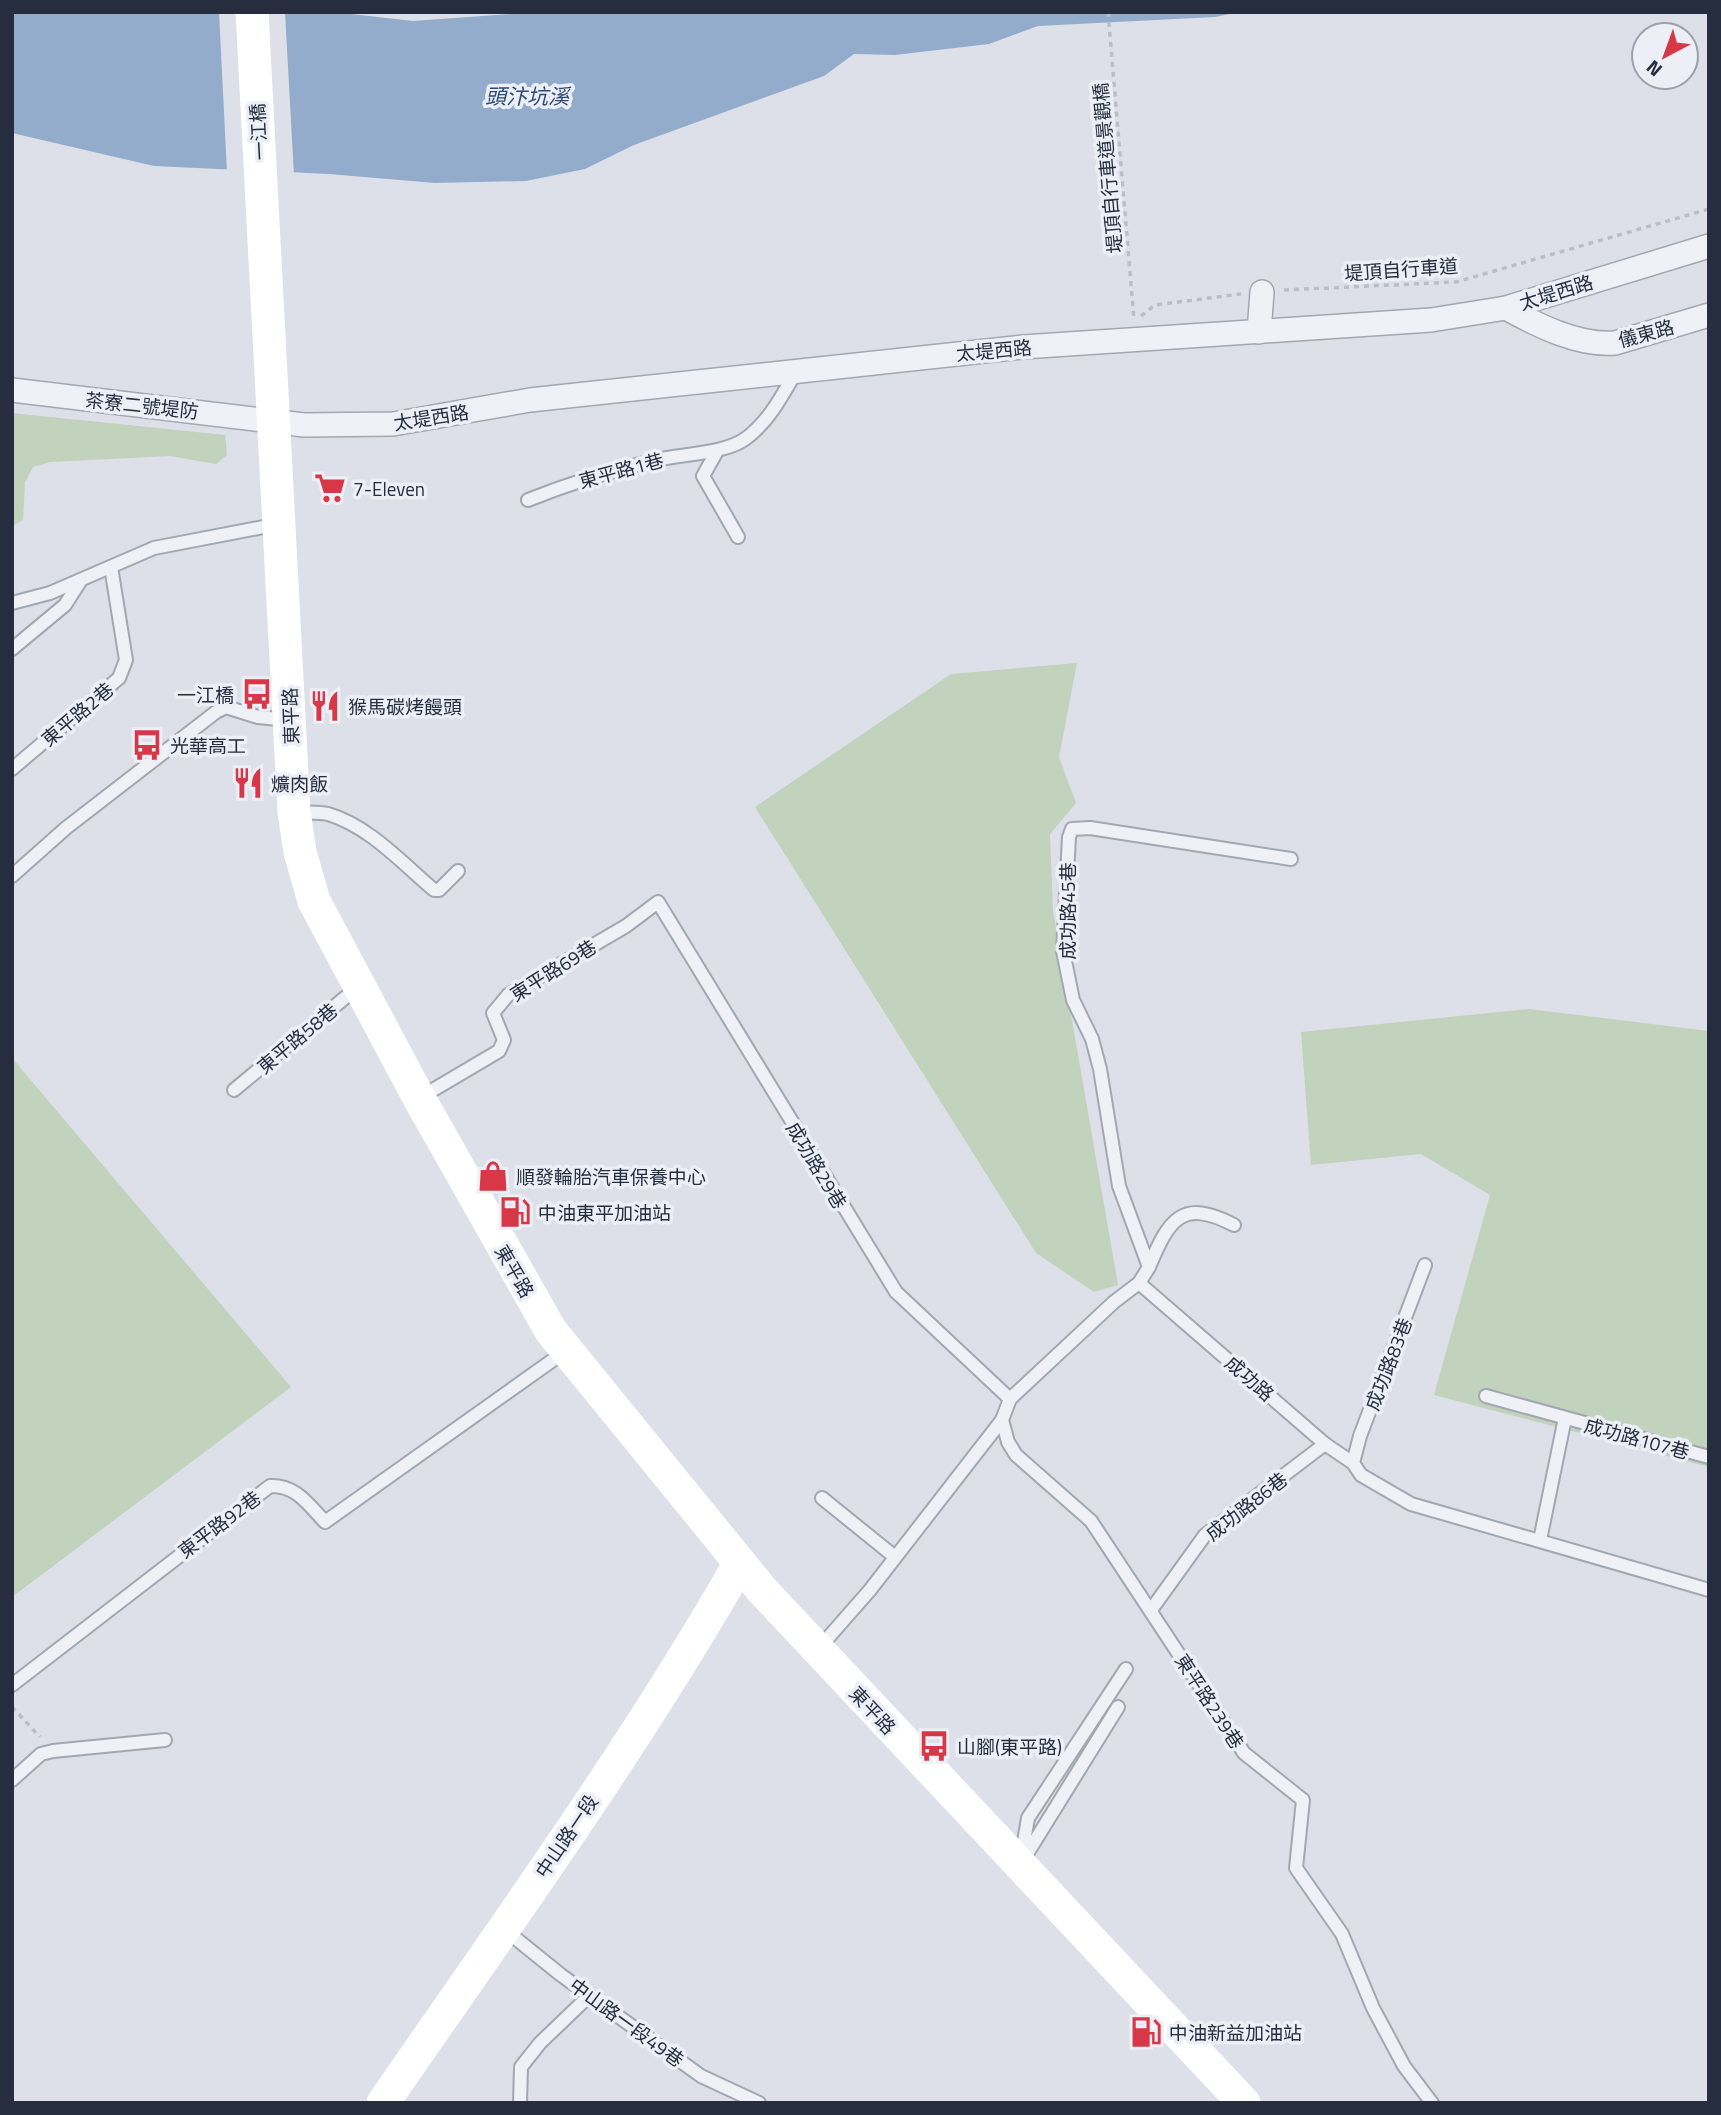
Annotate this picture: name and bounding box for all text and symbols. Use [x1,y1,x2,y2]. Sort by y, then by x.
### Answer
north arrow [1630,21,1700,91]
text: N [1639,54,1668,84]
water label: 頭汴坑溪 [485,80,572,112]
street label: 堤頂自行車道景觀橋 [1085,82,1129,254]
street label: 一江橋 [242,103,274,161]
street label: 堤頂自行車道 [1343,251,1459,287]
street label: 太堤西路 [1515,267,1597,317]
street label: 儀東路 [1615,312,1677,354]
street label: 太堤西路 [955,332,1033,368]
street label: 茶寮二號堤防 [84,385,200,425]
street label: 太堤西路 [391,397,471,437]
street label: 東平路1巷 [575,445,667,495]
supermarket icon: 7-Eleven [313,471,347,505]
place label: 7-Eleven [353,474,425,503]
street label: 東平路2巷 [34,675,120,753]
bus stop icon: 一江橋 [240,677,274,711]
place label: 一江橋 [177,680,234,709]
street label: 東平路 [275,687,305,745]
restaurant icon: 猴馬碳烤饅頭 [308,689,342,723]
place label: 猴馬碳烤饅頭 [348,692,462,721]
bus stop icon: 光華高工 [130,728,164,762]
place label: 光華高工 [170,731,246,760]
restaurant icon: 爌肉飯 [231,766,265,800]
place label: 爌肉飯 [271,769,328,798]
street label: 成功路45巷 [1053,862,1082,960]
street label: 東平路69巷 [504,932,602,1008]
street label: 東平路58巷 [250,996,344,1080]
street label: 成功路29巷 [780,1116,854,1214]
shop icon: 順發輪胎汽車保養中心 [476,1159,510,1193]
place label: 順發輪胎汽車保養中心 [516,1162,706,1191]
fuel station icon: 中油東平加油站 [498,1195,532,1229]
place label: 中油東平加油站 [538,1198,671,1227]
street label: 東平路 [488,1239,542,1303]
street label: 成功路83巷 [1357,1313,1419,1415]
street label: 成功路 [1219,1348,1281,1408]
street label: 成功路107巷 [1581,1410,1693,1466]
street label: 成功路86巷 [1199,1465,1293,1547]
street label: 東平路92巷 [171,1483,267,1565]
street label: 東平路239巷 [1168,1648,1252,1754]
street label: 東平路 [843,1679,903,1741]
bus stop icon: 山腳(東平路) [917,1729,951,1763]
place label: 山腳(東平路) [957,1732,1062,1761]
street label: 中山路一段 [527,1789,605,1883]
street label: 中山路一段49巷 [564,1971,690,2073]
fuel station icon: 中油新益加油站 [1129,2015,1163,2049]
place label: 中油新益加油站 [1169,2018,1302,2047]

